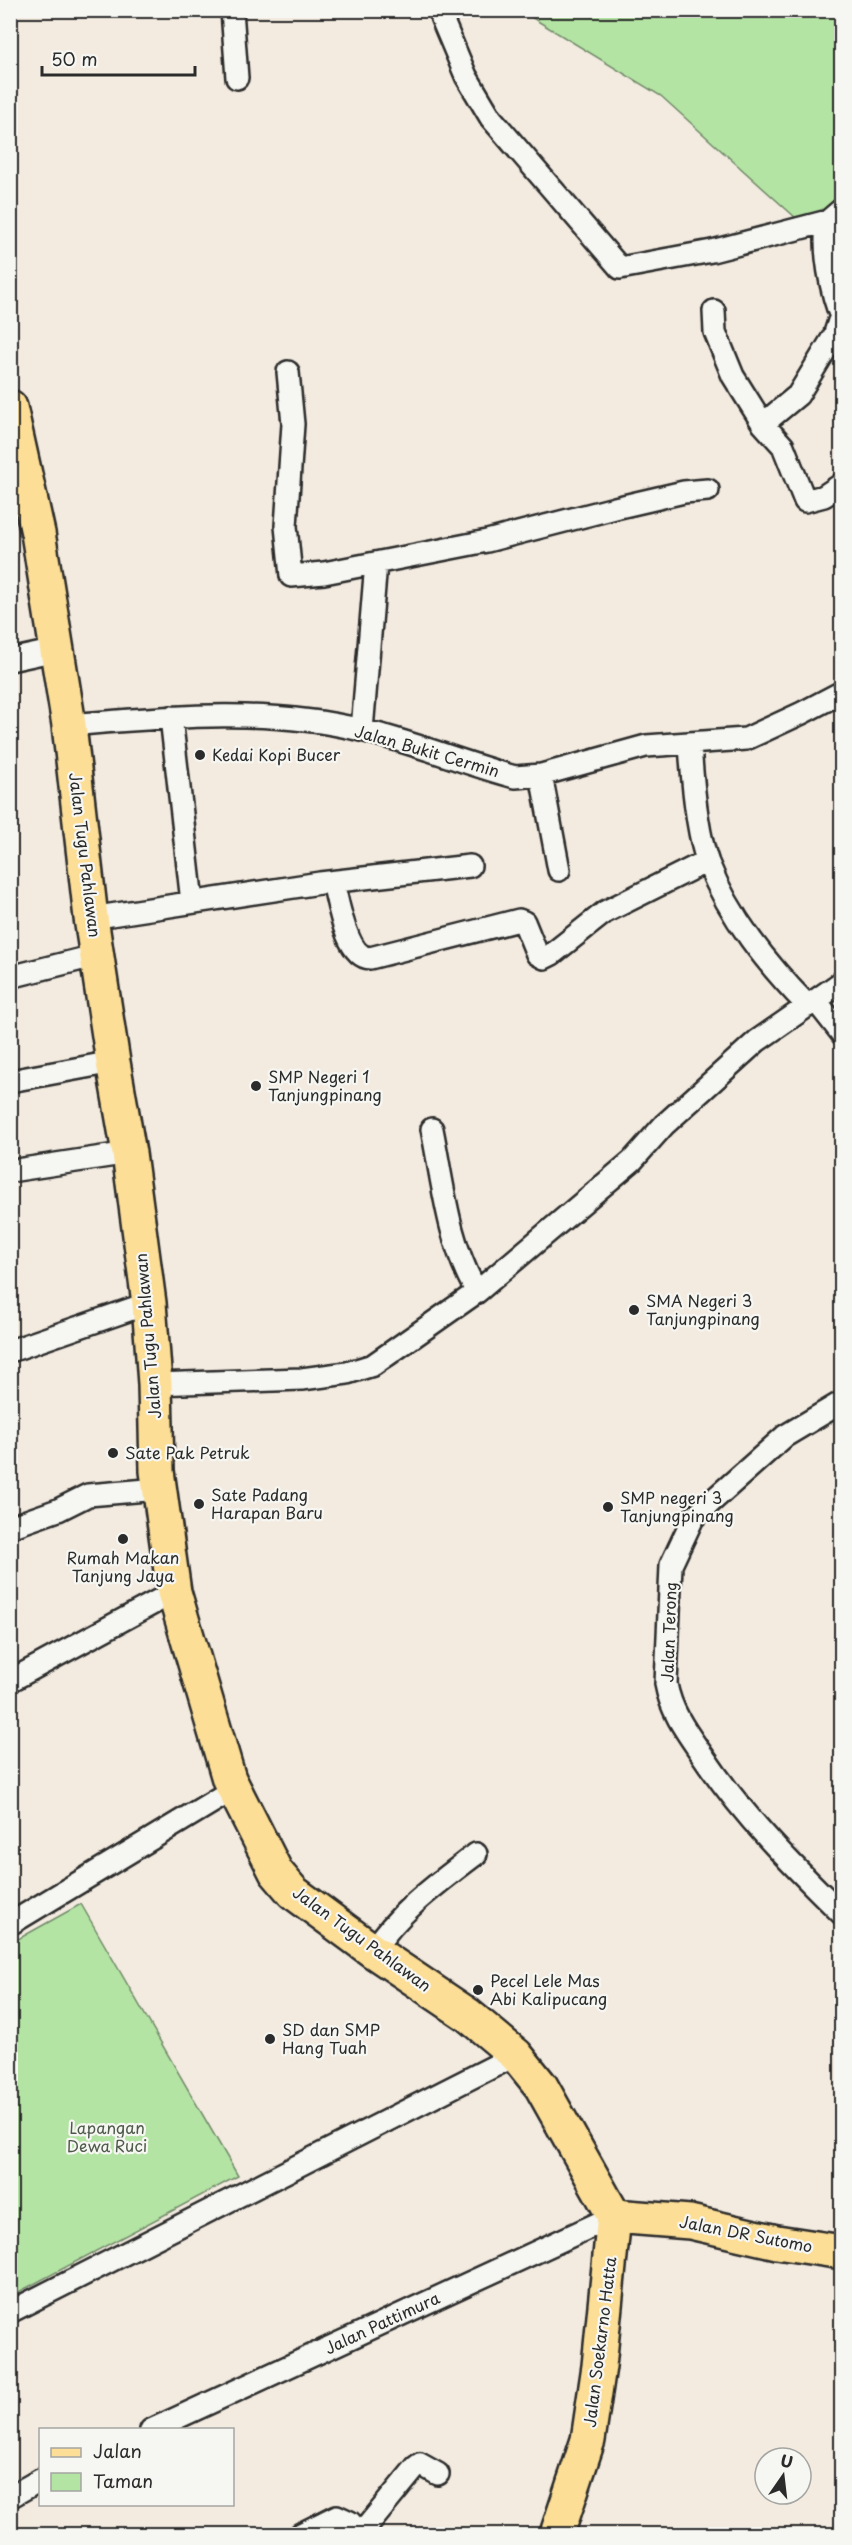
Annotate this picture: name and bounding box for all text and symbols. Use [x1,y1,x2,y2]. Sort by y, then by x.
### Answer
scale bar [42,39,195,77]
text: 50 m [51,45,98,72]
street label: Jalan Bukit Cermin [352,718,502,782]
place label: Kedai Kopi Bucer [212,742,341,766]
marker: Kedai Kopi Bucer [193,748,207,762]
street label: Jalan Tugu Pahlawan [64,771,108,939]
place label: SMP Negeri 1 Tanjungpinang [268,1064,382,1106]
marker: SMP Negeri 1 Tanjungpinang [249,1079,263,1093]
street label: Jalan Tugu Pahlawan [128,1252,166,1420]
place label: SMA Negeri 3 Tanjungpinang [646,1288,760,1330]
marker: SMA Negeri 3 Tanjungpinang [627,1303,641,1317]
place label: Sate Pak Petruk [125,1440,250,1464]
marker: Sate Pak Petruk [106,1446,120,1460]
place label: Sate Padang Harapan Baru [211,1482,323,1524]
place label: SMP negeri 3 Tanjungpinang [620,1485,734,1527]
marker: Sate Padang Harapan Baru [192,1497,206,1511]
marker: SMP negeri 3 Tanjungpinang [601,1500,615,1514]
marker: Rumah Makan Tanjung Jaya [116,1532,130,1546]
place label: Rumah Makan Tanjung Jaya [67,1545,179,1587]
street label: Jalan Terong [654,1581,682,1683]
street label: Jalan Tugu Pahlawan [288,1880,437,1997]
place label: Pecel Lele Mas Abi Kalipucang [490,1968,607,2010]
marker: Pecel Lele Mas Abi Kalipucang [471,1983,485,1997]
place label: SD dan SMP Hang Tuah [282,2017,380,2059]
marker: SD dan SMP Hang Tuah [263,2032,277,2046]
park label: Lapangan Dewa Ruci [67,2115,147,2157]
street label: Jalan DR Sutomo [678,2208,815,2258]
street label: Jalan Soekarno Hatta [577,2255,621,2429]
street label: Jalan Pattimura [320,2285,443,2359]
legend [39,2428,234,2506]
text: Jalan [93,2437,142,2464]
north arrow [753,2446,813,2506]
text: U [778,2447,796,2474]
text: Taman [93,2467,153,2494]

